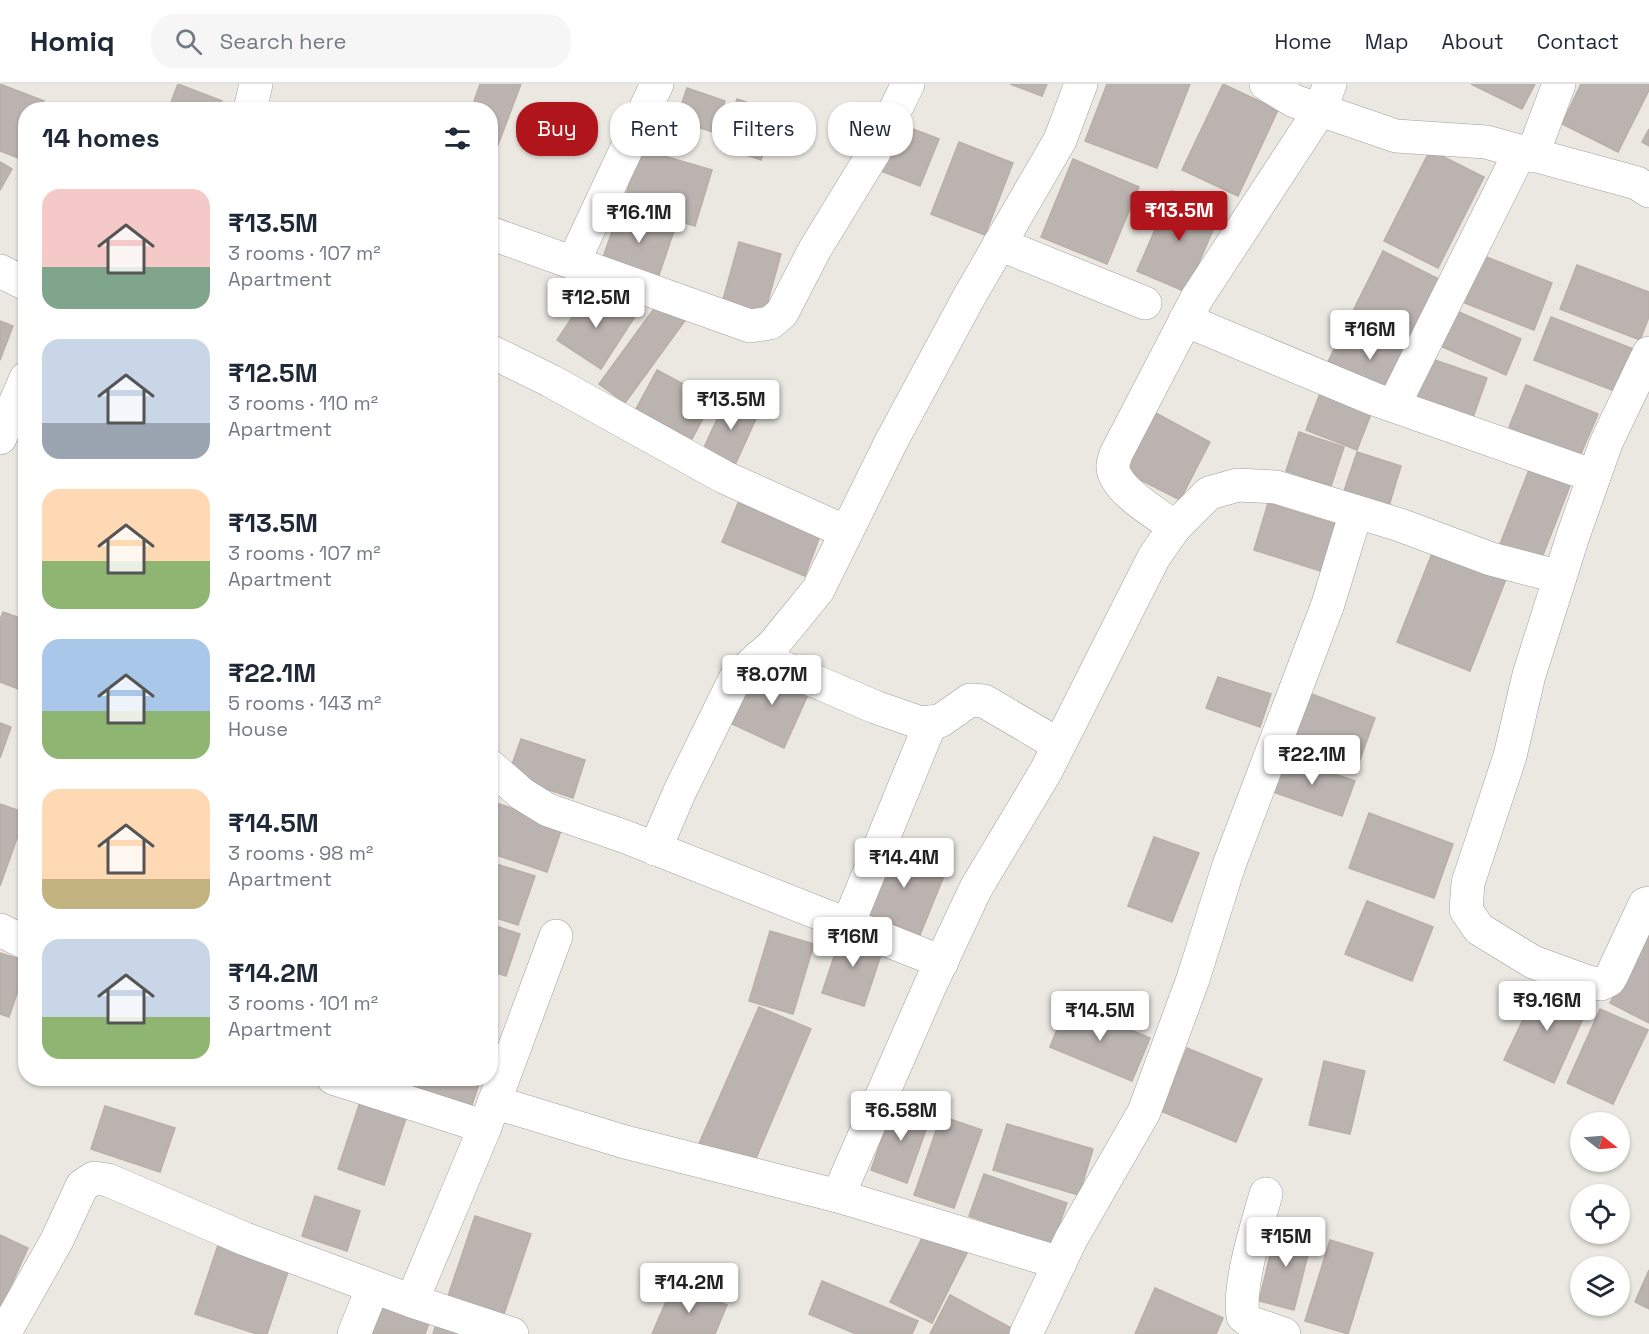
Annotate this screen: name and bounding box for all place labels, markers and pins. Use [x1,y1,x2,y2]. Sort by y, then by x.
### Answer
pin: ₹13.5M [1130,191,1228,242]
pin: ₹16.1M [590,193,688,244]
pin: ₹12.5M [547,278,645,329]
pin: ₹16M [1334,310,1406,361]
pin: ₹13.5M [682,380,780,431]
pin: ₹8.07M [723,655,821,706]
pin: ₹22.1M [1263,735,1361,786]
pin: ₹14.4M [855,838,953,889]
pin: ₹16M [817,917,889,968]
pin: ₹9.16M [1498,981,1596,1032]
pin: ₹14.5M [1051,991,1149,1042]
pin: ₹6.58M [852,1091,950,1142]
pin: ₹15M [1250,1217,1322,1268]
pin: ₹14.2M [640,1263,738,1314]

